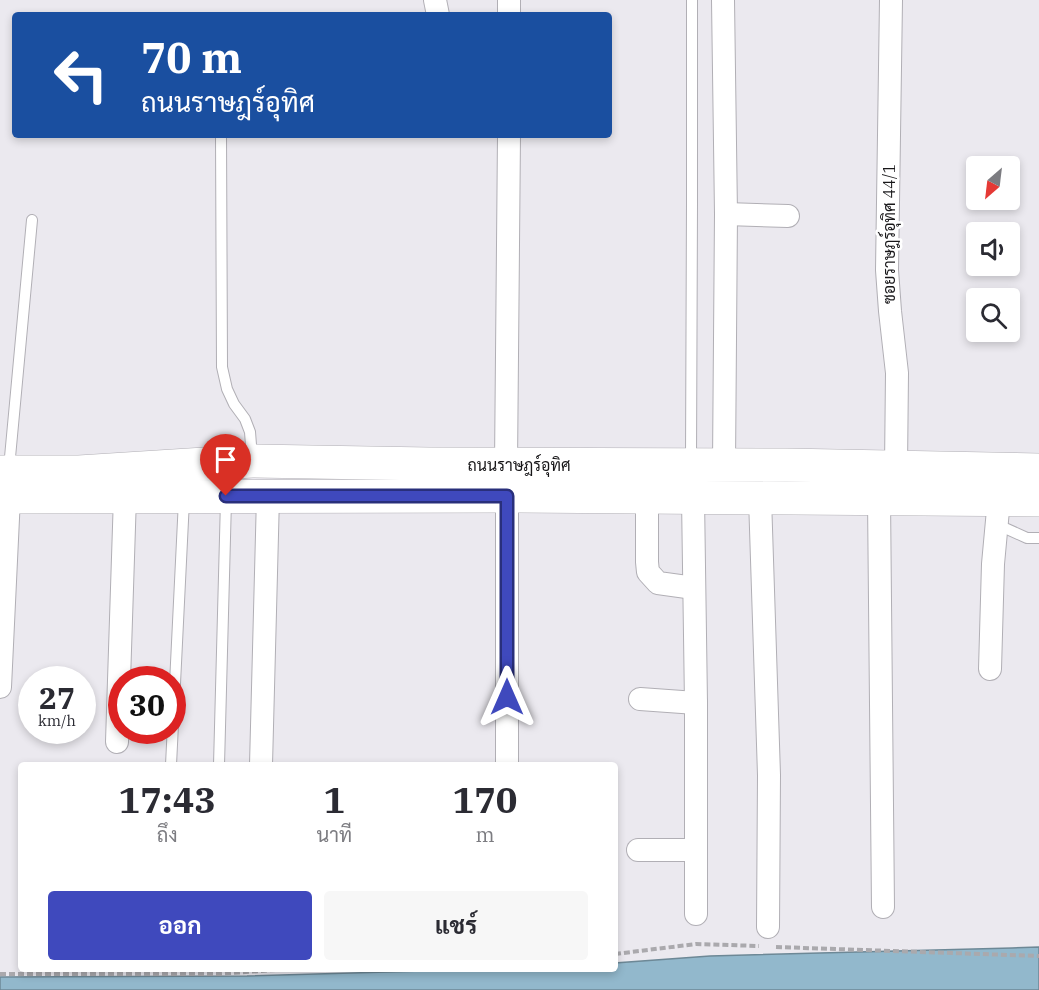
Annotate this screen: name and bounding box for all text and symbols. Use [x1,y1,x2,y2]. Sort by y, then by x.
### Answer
text: 70 m [141,30,242,85]
icon: left [42,36,120,114]
text: ถนนราษฎร์อุทิศ [141,84,315,119]
north arrow [966,156,1020,210]
map controls [966,156,1020,342]
street label: ซอยราษฎร์อุทิศ 44/1 [877,164,901,304]
button: sound [966,222,1020,276]
button: search [966,288,1020,342]
pin [200,434,251,496]
icon: arrive [209,443,242,476]
street label: ถนนราษฎร์อุทิศ [467,453,571,477]
position arrow [475,665,539,729]
speed limit sign: 30 [108,666,186,744]
text: 27 [39,678,75,717]
text: km/h [38,711,76,730]
text: 17:43 [119,776,216,823]
text: 1 [323,776,345,823]
text: 170 [453,776,517,823]
text: ถึง [157,821,178,848]
text: นาที [316,821,352,848]
text: m [475,821,495,848]
button: ออก [48,891,312,960]
button: แชร์ [324,891,588,960]

